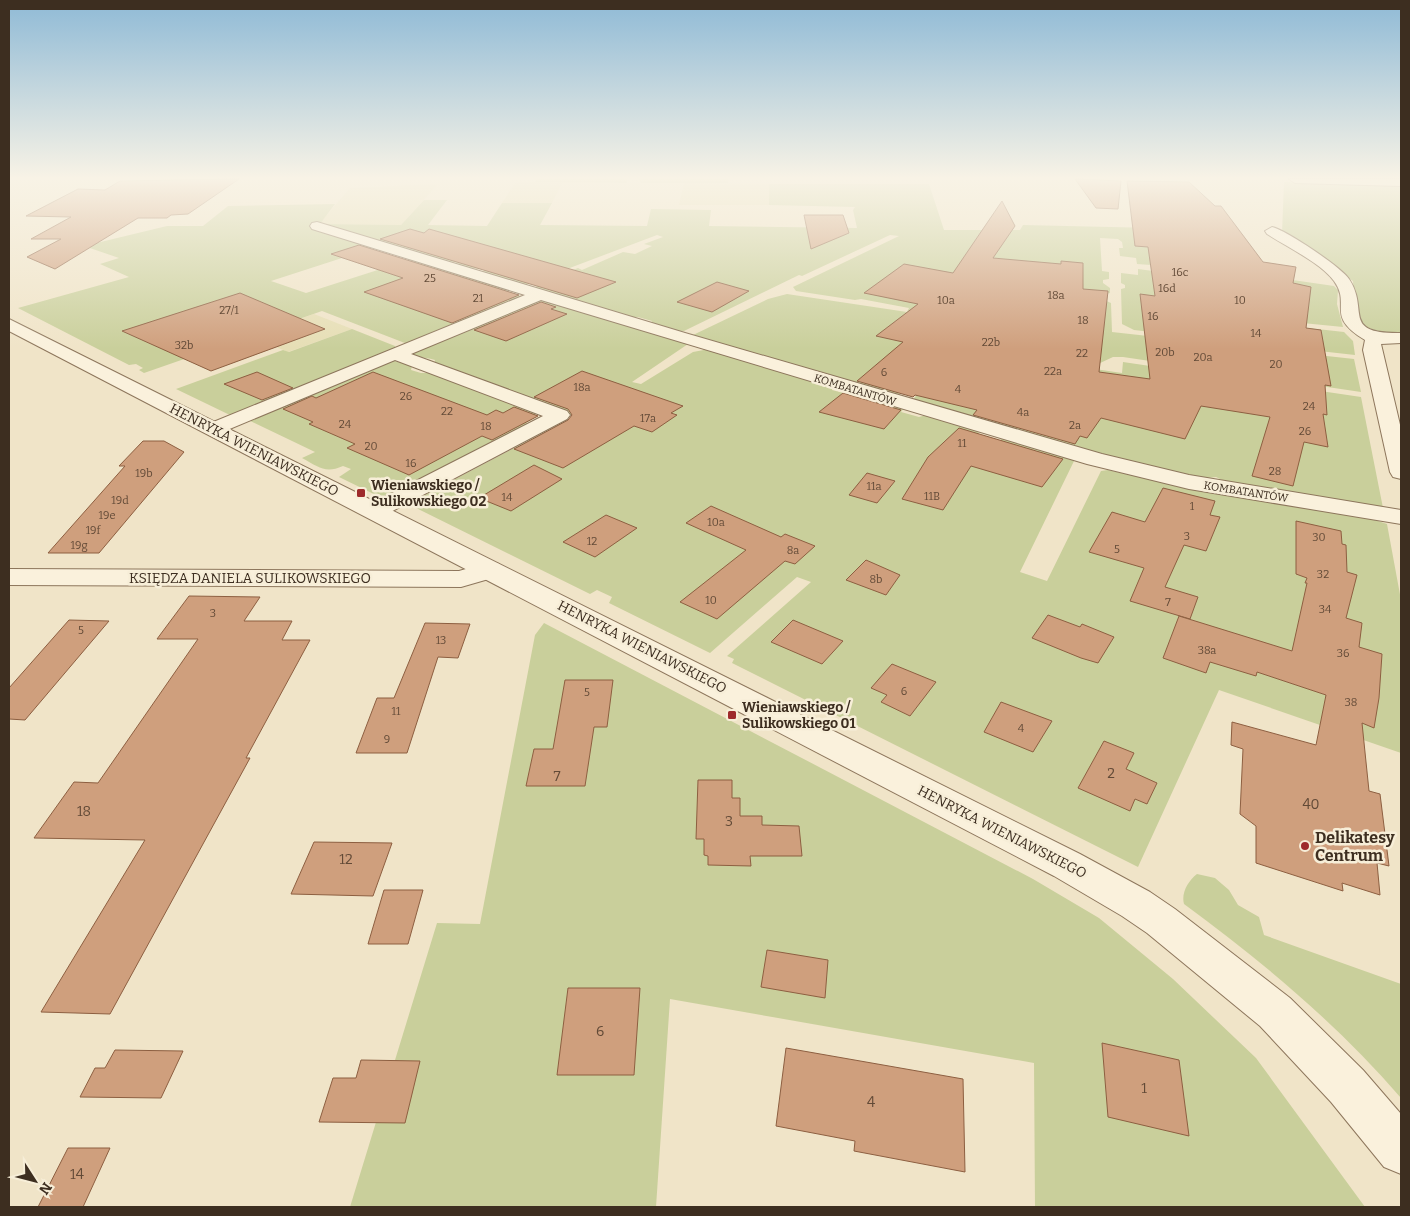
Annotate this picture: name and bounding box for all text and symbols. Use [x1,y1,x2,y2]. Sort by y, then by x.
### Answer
house number: 16c [1172,266,1189,279]
house number: 25 [424,272,436,285]
house number: 16d [1158,282,1176,295]
house number: 18a [1048,289,1064,302]
house number: 21 [473,292,484,305]
house number: 10a [937,294,955,307]
house number: 10 [1234,294,1246,307]
house number: 27/1 [219,304,239,317]
house number: 16 [1148,310,1158,323]
house number: 18 [1077,314,1089,327]
house number: 14 [1251,327,1262,340]
house number: 22b [982,336,1000,349]
house number: 32b [175,339,193,352]
house number: 20b [1155,346,1175,359]
house number: 22 [1076,347,1088,360]
house number: 20a [1193,351,1213,364]
house number: 20 [1269,358,1283,371]
house number: 22a [1044,365,1062,378]
house number: 6 [881,366,887,379]
street label: KOMBATANTÓW [812,370,899,409]
house number: 18a [574,381,590,394]
house number: 4 [955,383,962,396]
house number: 26 [400,390,412,403]
street label: HENRYKA WIENIAWSKIEGO [167,400,341,500]
house number: 24 [1303,400,1316,413]
house number: 22 [441,405,453,418]
house number: 4a [1017,406,1029,419]
house number: 17a [640,412,656,425]
house number: 24 [339,418,352,431]
house number: 2a [1069,419,1081,432]
house number: 18 [480,420,492,433]
house number: 26 [1299,425,1311,438]
house number: 11 [958,437,967,450]
house number: 20 [364,440,378,453]
house number: 16 [406,457,416,470]
house number: 28 [1269,465,1281,478]
house number: 19b [135,467,153,480]
place label: Wieniawskiego / Sulikowskiego 02 [371,477,486,510]
street label: KOMBATANTÓW [1203,478,1290,505]
house number: 11a [867,480,881,493]
marker: Wieniawskiego / Sulikowskiego 02 [355,487,367,499]
house number: 11B [924,490,940,503]
house number: 14 [502,491,513,504]
house number: 19d [111,494,129,507]
house number: 1 [1190,500,1195,513]
house number: 19e [99,509,115,522]
house number: 10a [707,516,725,529]
house number: 19f [86,524,102,537]
house number: 3 [1184,530,1190,543]
house number: 30 [1312,531,1326,544]
house number: 12 [587,535,597,548]
house number: 19g [70,539,88,552]
house number: 5 [1114,543,1120,556]
house number: 8a [787,544,799,557]
house number: 32 [1317,568,1329,581]
street label: KSIĘDZA DANIELA SULIKOWSKIEGO [129,570,371,587]
house number: 8b [870,573,882,586]
house number: 10 [705,594,717,607]
house number: 7 [1165,596,1171,609]
street label: HENRYKA WIENIAWSKIEGO [555,597,729,697]
house number: 34 [1319,603,1332,616]
house number: 3 [210,607,216,620]
house number: 5 [78,624,84,637]
house number: 13 [436,634,446,647]
house number: 38a [1198,644,1216,657]
house number: 36 [1337,647,1349,660]
house number: 6 [901,685,907,698]
house number: 5 [584,686,590,699]
house number: 38 [1345,696,1357,709]
place label: Wieniawskiego / Sulikowskiego 01 [742,699,855,732]
house number: 11 [392,705,401,718]
marker: Wieniawskiego / Sulikowskiego 01 [726,709,738,721]
house number: 4 [1018,722,1025,735]
house number: 9 [384,733,390,746]
house number: 2 [1107,765,1115,782]
house number: 7 [553,768,561,785]
street label: HENRYKA WIENIAWSKIEGO [915,782,1089,882]
house number: 40 [1302,796,1320,813]
house number: 18 [77,803,91,820]
house number: 3 [725,813,733,830]
place label: Delikatesy Centrum [1315,828,1395,865]
marker: Delikatesy Centrum [1299,840,1311,852]
house number: 12 [339,851,353,868]
house number: 6 [596,1023,604,1040]
house number: 1 [1141,1080,1147,1097]
house number: 4 [867,1094,875,1111]
north arrow [10,1156,60,1206]
house number: 14 [70,1166,84,1183]
text: N [35,1179,55,1198]

